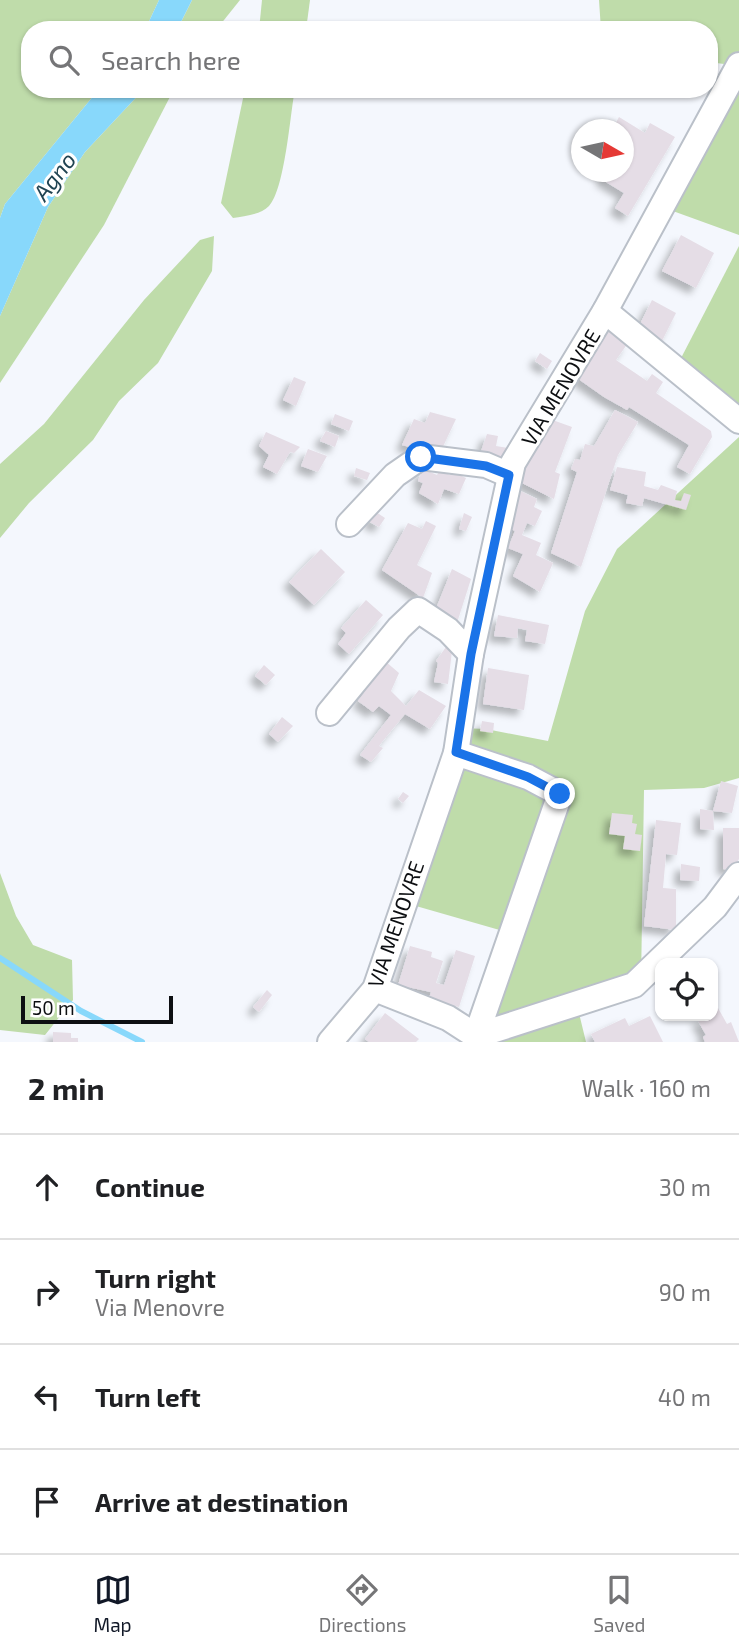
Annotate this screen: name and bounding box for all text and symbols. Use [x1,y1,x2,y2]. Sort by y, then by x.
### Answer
search box [21,21,718,98]
icon: search [45,41,83,79]
text: Search here [101,44,241,75]
north arrow [571,119,634,182]
water label: Agno [26,146,81,207]
street label: VIA MENOVRE [515,324,605,450]
route start [405,441,436,472]
route end [544,778,575,809]
street label: VIA MENOVRE [362,858,428,990]
map controls [655,958,718,1021]
button: locate [655,958,718,1021]
scale bar [21,993,173,1025]
text: 50 m [32,996,75,1019]
text: 2 min [28,1070,105,1106]
text: Walk · 160 m [581,1074,711,1102]
icon: ahead [28,1168,66,1206]
text: Continue [95,1171,205,1202]
text: 30 m [659,1173,711,1201]
text: Turn right [95,1262,216,1293]
icon: right [28,1273,66,1311]
text: 90 m [659,1278,711,1306]
text: Via Menovre [95,1293,225,1321]
icon: left [28,1378,66,1416]
text: Turn left [95,1381,201,1412]
text: 40 m [658,1383,711,1411]
icon: arrive [28,1483,66,1521]
text: Arrive at destination [95,1486,348,1517]
tab: Map [94,1571,132,1636]
tab: Directions [319,1571,406,1636]
tab: Saved [593,1571,645,1636]

